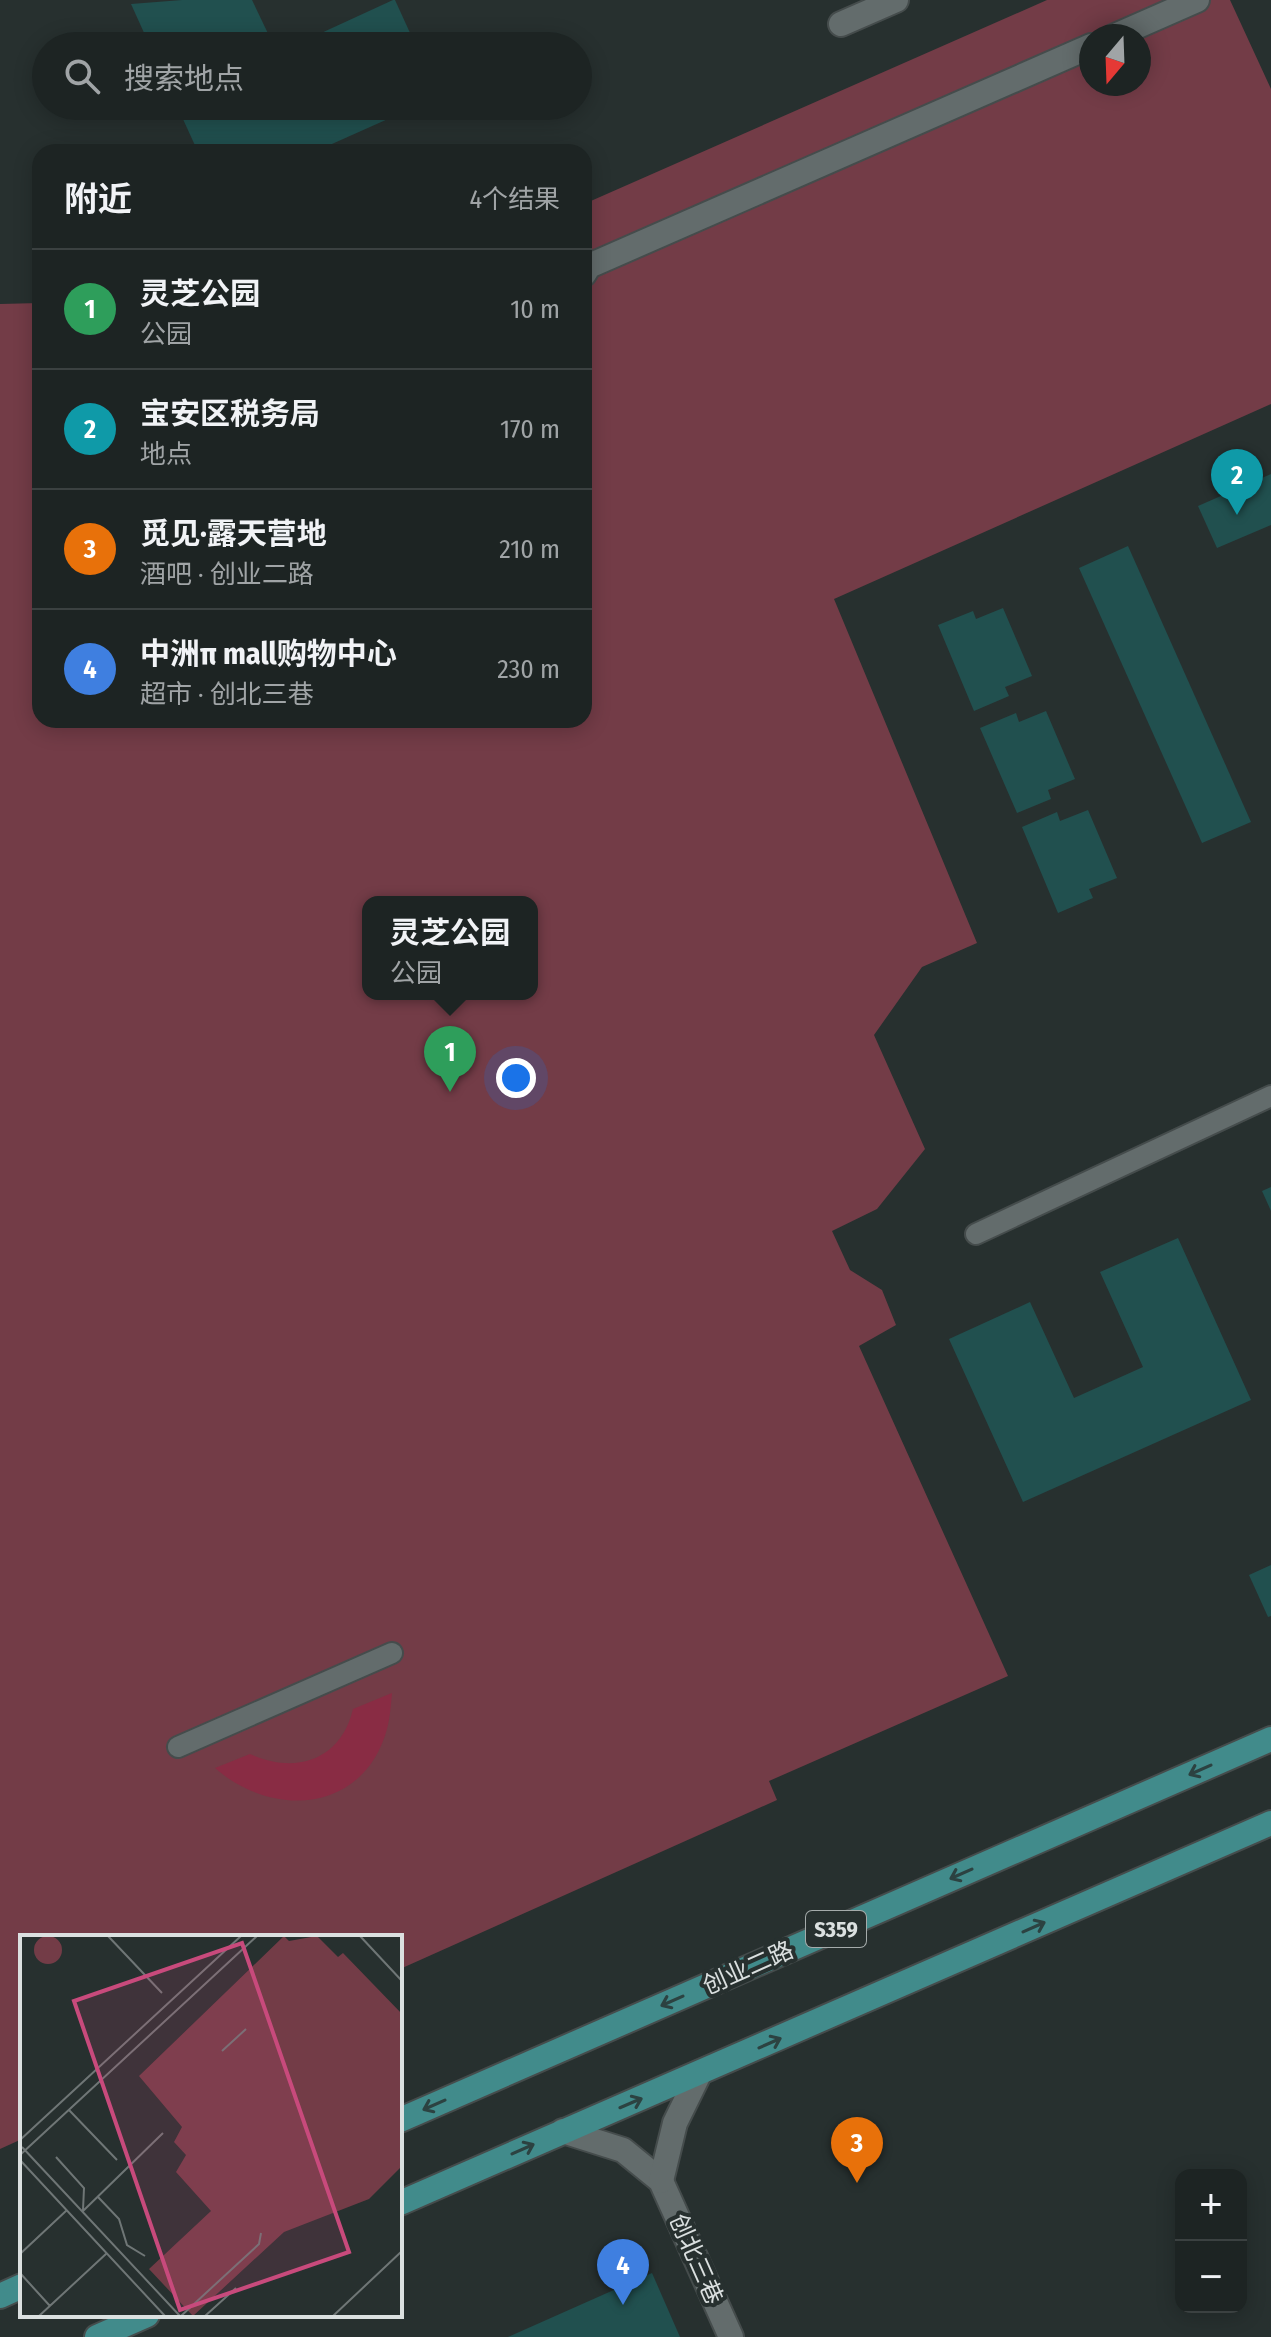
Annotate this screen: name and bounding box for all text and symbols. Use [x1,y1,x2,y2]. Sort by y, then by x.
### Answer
north arrow [1079,24,1151,96]
search box [32,32,592,120]
icon: search [60,54,104,98]
text: 搜索地点 [124,61,244,97]
text: 附近 [64,179,132,220]
text: 4个结果 [469,184,560,215]
text: 灵芝公园 [140,276,260,312]
text: 1 [85,294,96,325]
text: 10 m [510,294,560,325]
text: 公园 [140,319,192,350]
text: 宝安区税务局 [140,396,320,432]
text: 2 [84,414,96,445]
text: 170 m [500,414,560,445]
text: 地点 [140,439,192,470]
pin: 2 [1211,449,1263,515]
text: 觅见·露天营地 [140,516,327,552]
text: 3 [84,534,96,565]
text: 210 m [499,534,560,565]
text: 酒吧 · 创业二路 [140,559,314,590]
text: 中洲π mall购物中心 [140,636,397,672]
text: 4 [83,654,97,685]
text: 230 m [497,654,560,685]
text: 超市 · 创北三巷 [140,679,314,710]
popup [362,896,538,1000]
text: 灵芝公园 [390,915,510,951]
text: 公园 [390,958,442,989]
pin: 1 [424,1026,476,1092]
your location [496,1058,536,1098]
one-way arrow [1188,1763,1212,1778]
one-way arrow [950,1868,974,1883]
road number: S359 [806,1911,866,1947]
one-way arrow [1022,1919,1046,1934]
inset map [20,1935,402,2317]
street label: 创业二路 [698,1936,798,2000]
one-way arrow [660,1995,685,2010]
one-way arrow [758,2035,782,2050]
one-way arrow [618,2094,643,2109]
one-way arrow [422,2099,447,2114]
pin: 3 [831,2117,883,2183]
one-way arrow [510,2141,534,2156]
map controls [1175,2169,1247,2313]
button: + [1175,2169,1247,2241]
street label: 创北三巷 [664,2209,728,2309]
pin: 4 [597,2239,649,2305]
button: − [1175,2241,1247,2313]

